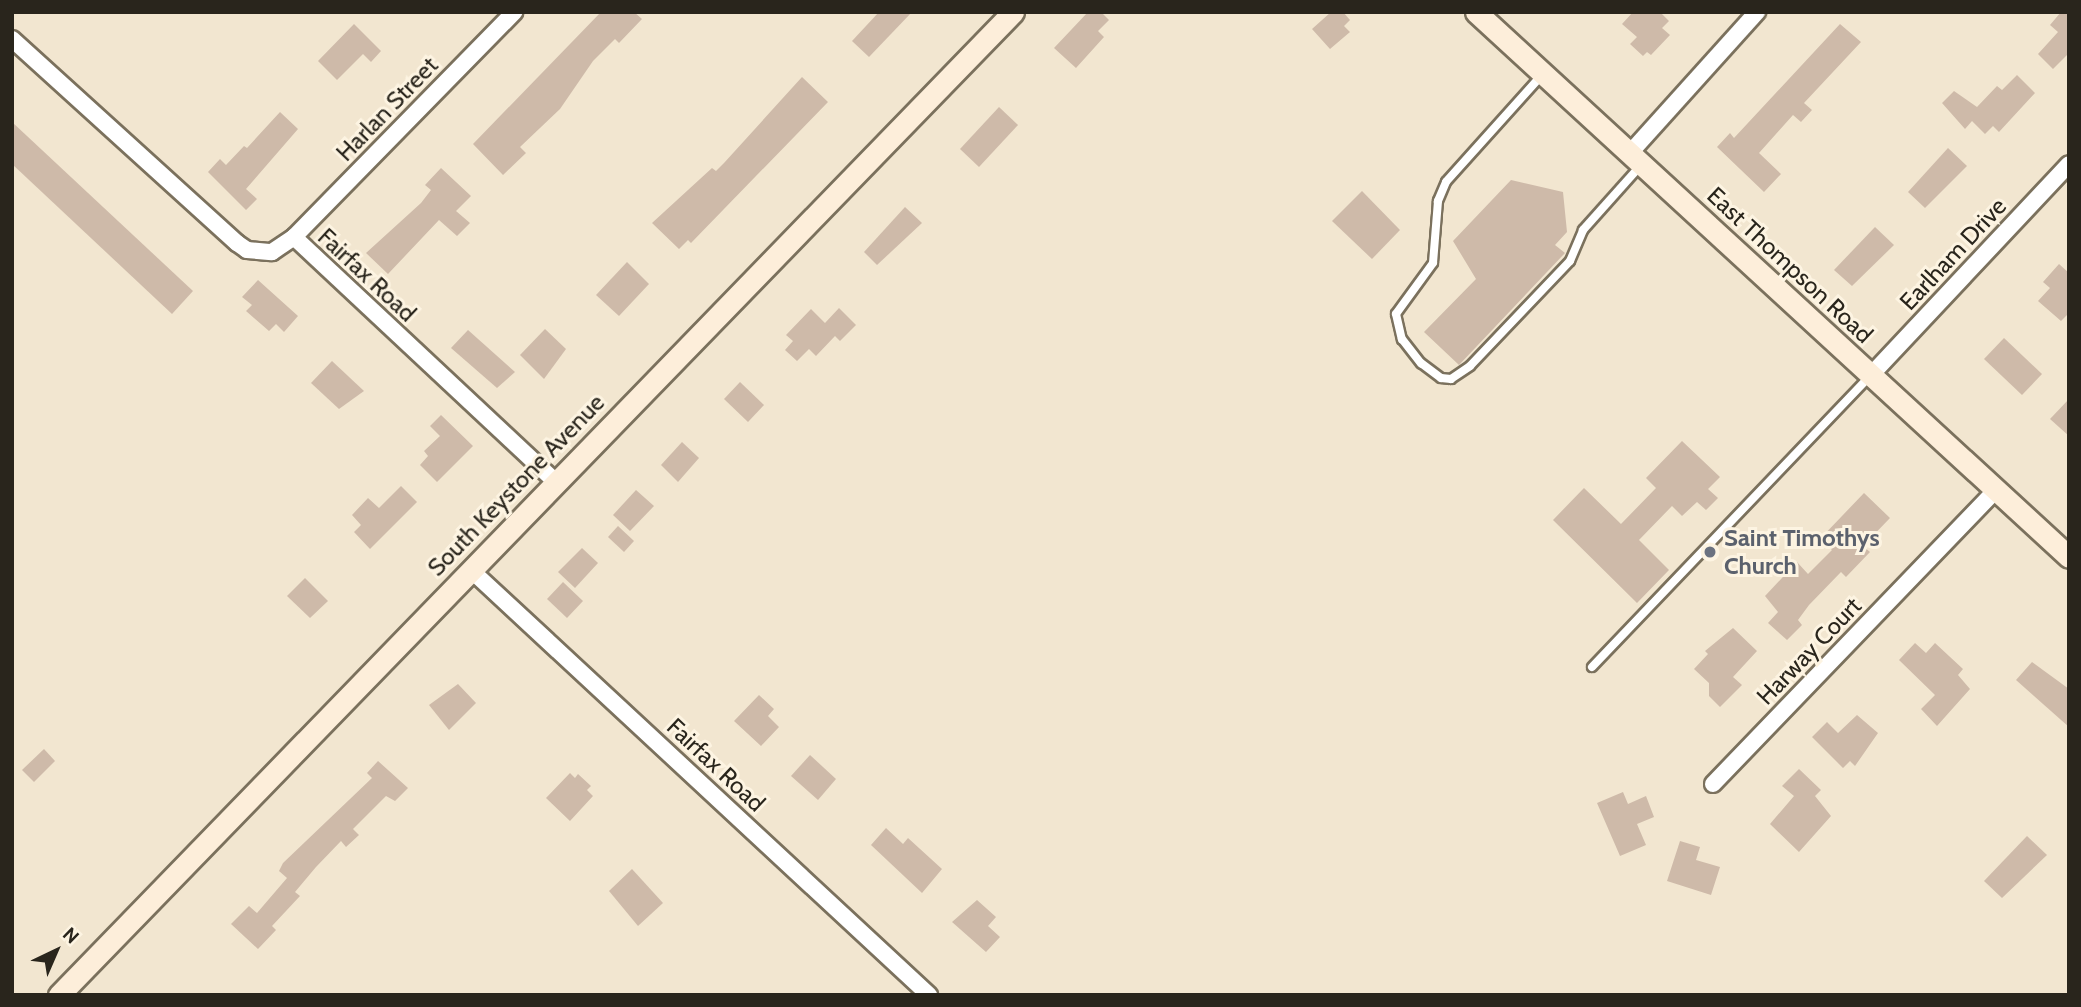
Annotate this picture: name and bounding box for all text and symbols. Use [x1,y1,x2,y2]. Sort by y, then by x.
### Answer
street label: Harlan Street [330,51,444,167]
street label: East Thompson Road [1701,181,1879,349]
street label: Earlham Drive [1894,192,2012,316]
street label: Fairfax Road [312,222,422,328]
street label: South Keystone Avenue [422,388,610,582]
place label: Saint Timothys Church [1724,524,1880,580]
marker: Saint Timothys Church [1702,544,1718,560]
street label: Harway Court [1751,592,1867,710]
street label: Fairfax Road [661,712,771,818]
north arrow [21,916,91,986]
text: N [58,923,84,948]

